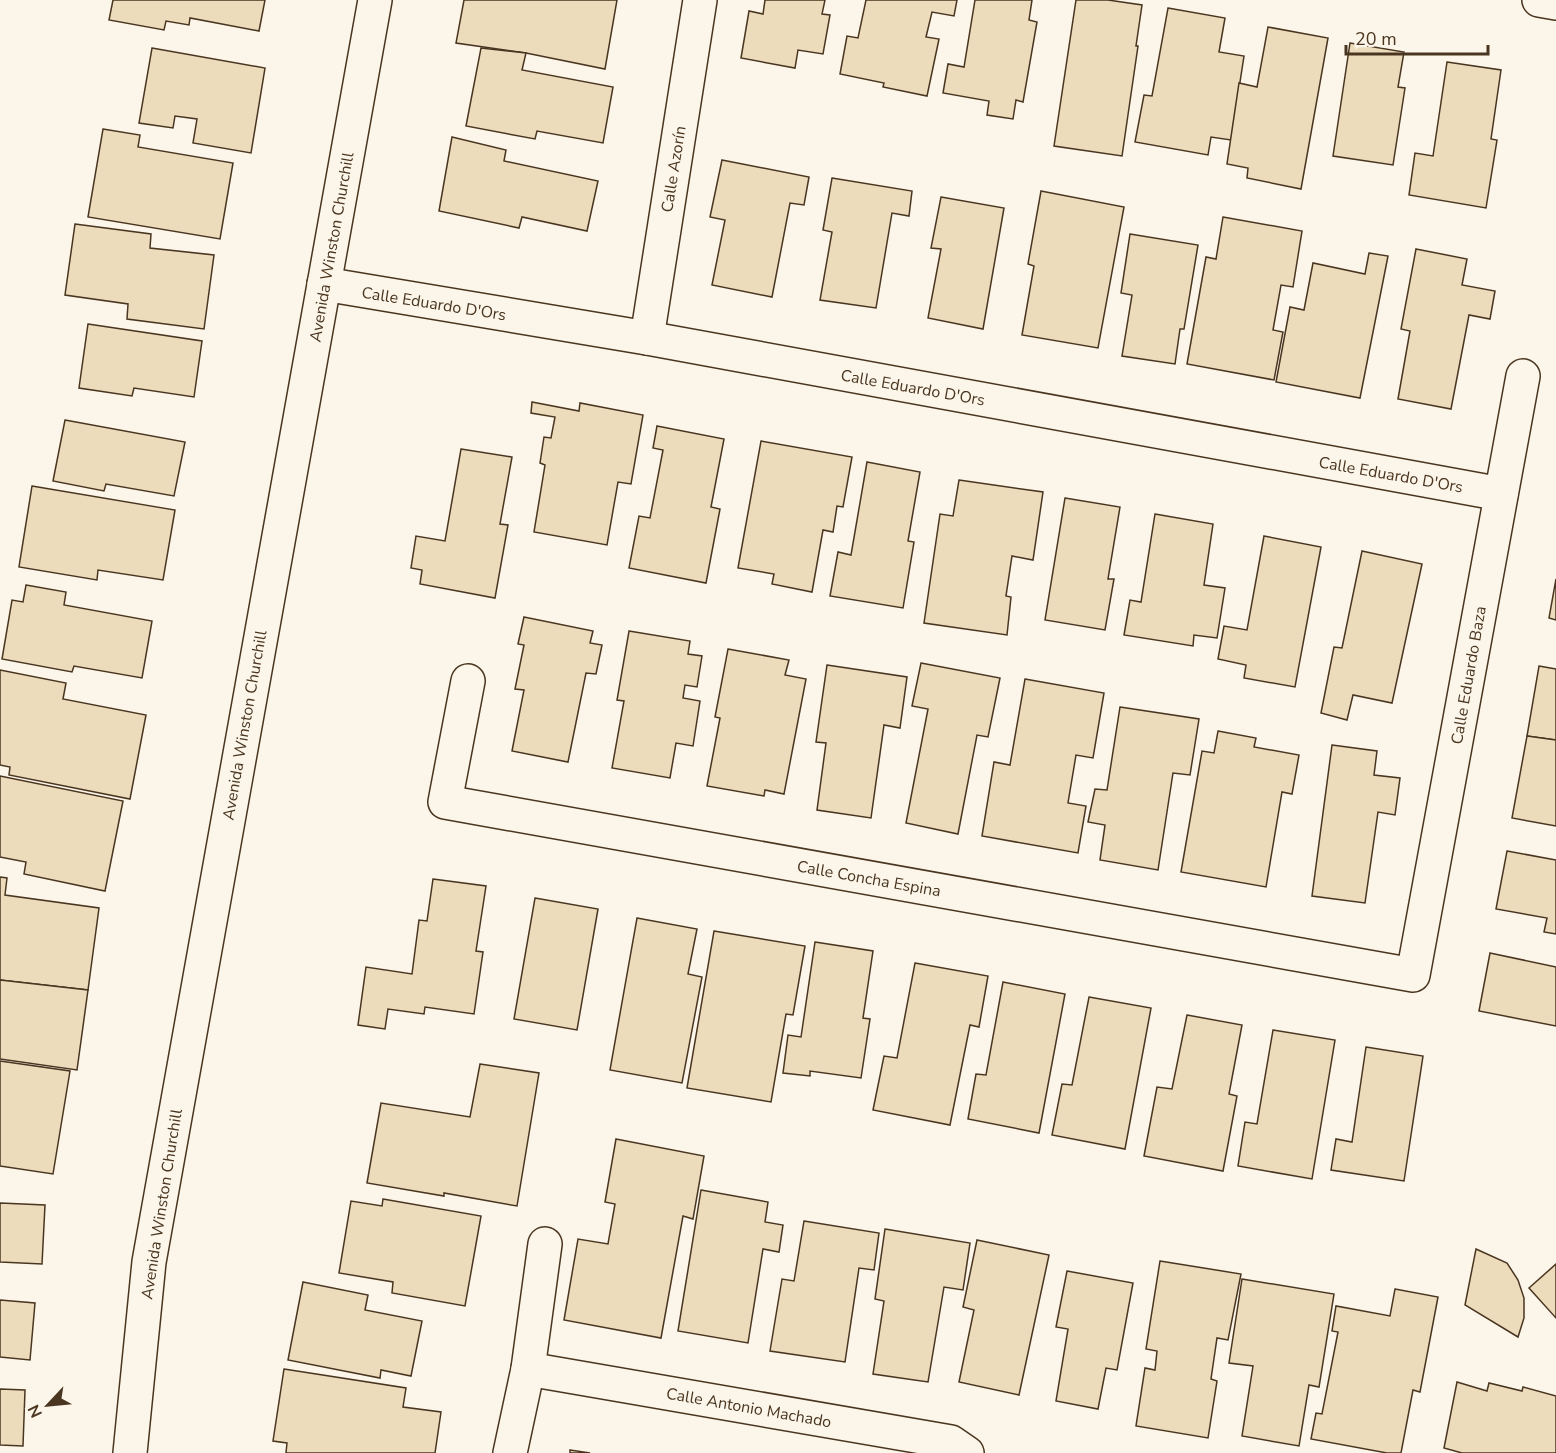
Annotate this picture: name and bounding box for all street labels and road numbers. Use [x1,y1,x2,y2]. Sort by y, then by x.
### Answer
street label: Calle Azorín [656,124,692,214]
street label: Avenida Winston Churchill [304,150,360,344]
street label: Calle Eduardo D'Ors [360,282,508,326]
street label: Calle Eduardo D'Ors [839,364,987,411]
street label: Calle Eduardo D'Ors [1317,451,1465,498]
street label: Calle Eduardo Baza [1446,604,1492,746]
street label: Avenida Winston Churchill [217,628,273,822]
street label: Calle Concha Espina [795,855,943,902]
street label: Avenida Winston Churchill [136,1107,188,1301]
street label: Calle Antonio Machado [665,1383,833,1433]

